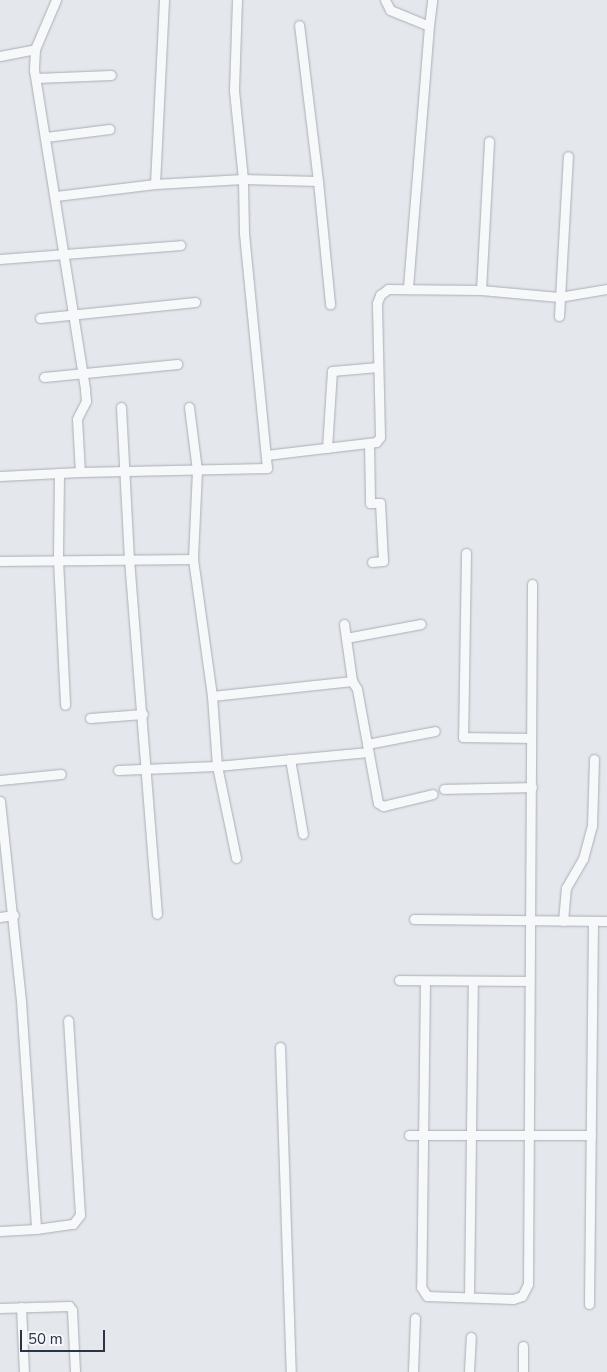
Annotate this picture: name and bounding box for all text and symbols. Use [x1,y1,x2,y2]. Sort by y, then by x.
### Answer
scale bar [22,1320,108,1352]
text: 50 m [28,1329,63,1349]

